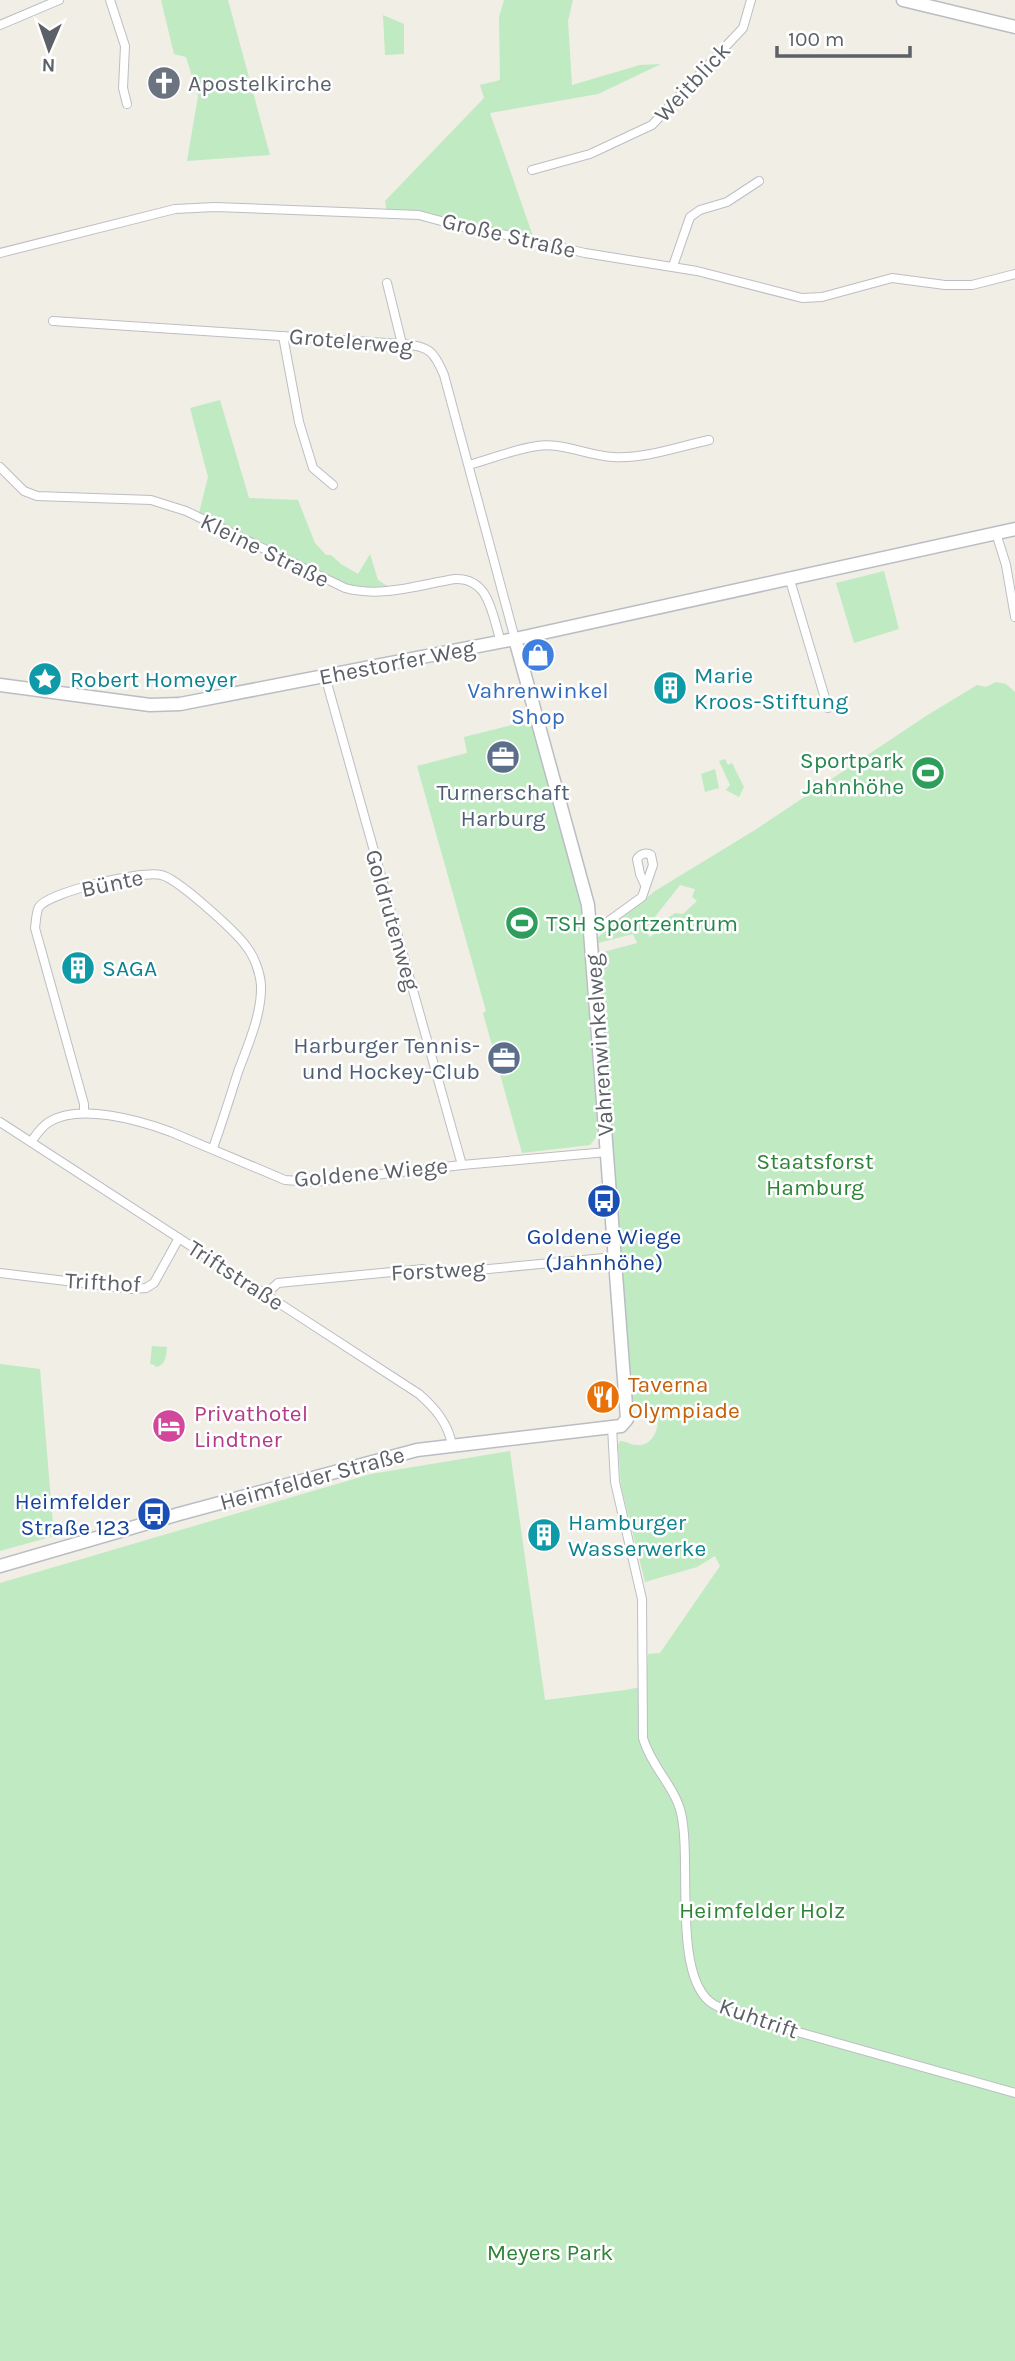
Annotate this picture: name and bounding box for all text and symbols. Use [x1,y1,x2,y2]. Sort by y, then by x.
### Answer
north arrow [14,14,84,84]
scale bar [777,14,910,58]
text: 100 m [788,27,845,51]
street label: Weitblick [649,37,736,128]
text: N [41,54,56,76]
church icon: Apostelkirche [145,64,183,102]
place label: Apostelkirche [188,70,332,97]
street label: Große Straße [439,207,578,264]
street label: Grotelerweg [288,323,414,360]
street label: Kleine Straße [196,508,333,593]
street label: Ehestorfer Weg [317,634,477,691]
shop icon: Vahrenwinkel Shop [519,636,557,674]
place icon: Robert Homeyer [26,660,64,698]
place label: Marie Kroos-Stiftung [694,662,848,715]
place label: Robert Homeyer [70,666,237,693]
building icon: Marie Kroos-Stiftung [651,669,689,707]
place label: Vahrenwinkel Shop [467,677,609,730]
office icon: Turnerschaft Harburg [484,738,522,776]
place label: Sportpark Jahnhöhe [800,747,904,800]
sports icon: Sportpark Jahnhöhe [909,754,947,792]
place label: Turnerschaft Harburg [436,779,570,832]
street label: Goldrutenweg [359,846,426,994]
street label: Bünte [79,864,146,903]
sports icon: TSH Sportzentrum [503,904,541,942]
place label: TSH Sportzentrum [546,910,738,937]
building icon: SAGA [59,949,97,987]
street label: Vahrenwinkelweg [580,953,619,1137]
place label: SAGA [102,955,157,982]
place label: Harburger Tennis- und Hockey-Club [293,1032,480,1085]
office icon: Harburger Tennis- und Hockey-Club [485,1039,523,1077]
park label: Staatsforst Hamburg [756,1148,874,1201]
street label: Goldene Wiege [293,1152,449,1193]
bus stop icon: Goldene Wiege (Jahnhöhe) [585,1182,623,1220]
place label: Goldene Wiege (Jahnhöhe) [527,1223,681,1276]
street label: Triftstraße [183,1234,289,1316]
street label: Forstweg [390,1255,486,1286]
street label: Trifthof [64,1267,142,1298]
place label: Taverna Olympiade [628,1371,740,1424]
restaurant icon: Taverna Olympiade [584,1378,622,1416]
place label: Privathotel Lindtner [194,1400,308,1453]
hotel icon: Privathotel Lindtner [150,1407,188,1445]
street label: Heimfelder Straße [217,1441,408,1516]
place label: Heimfelder Straße 123 [15,1488,131,1541]
bus stop icon: Heimfelder Straße 123 [135,1495,173,1533]
place label: Hamburger Wasserwerke [568,1509,706,1562]
building icon: Hamburger Wasserwerke [525,1516,563,1554]
park label: Heimfelder Holz [679,1897,845,1924]
street label: Kuhtrift [716,1992,802,2045]
park label: Meyers Park [487,2239,613,2266]

